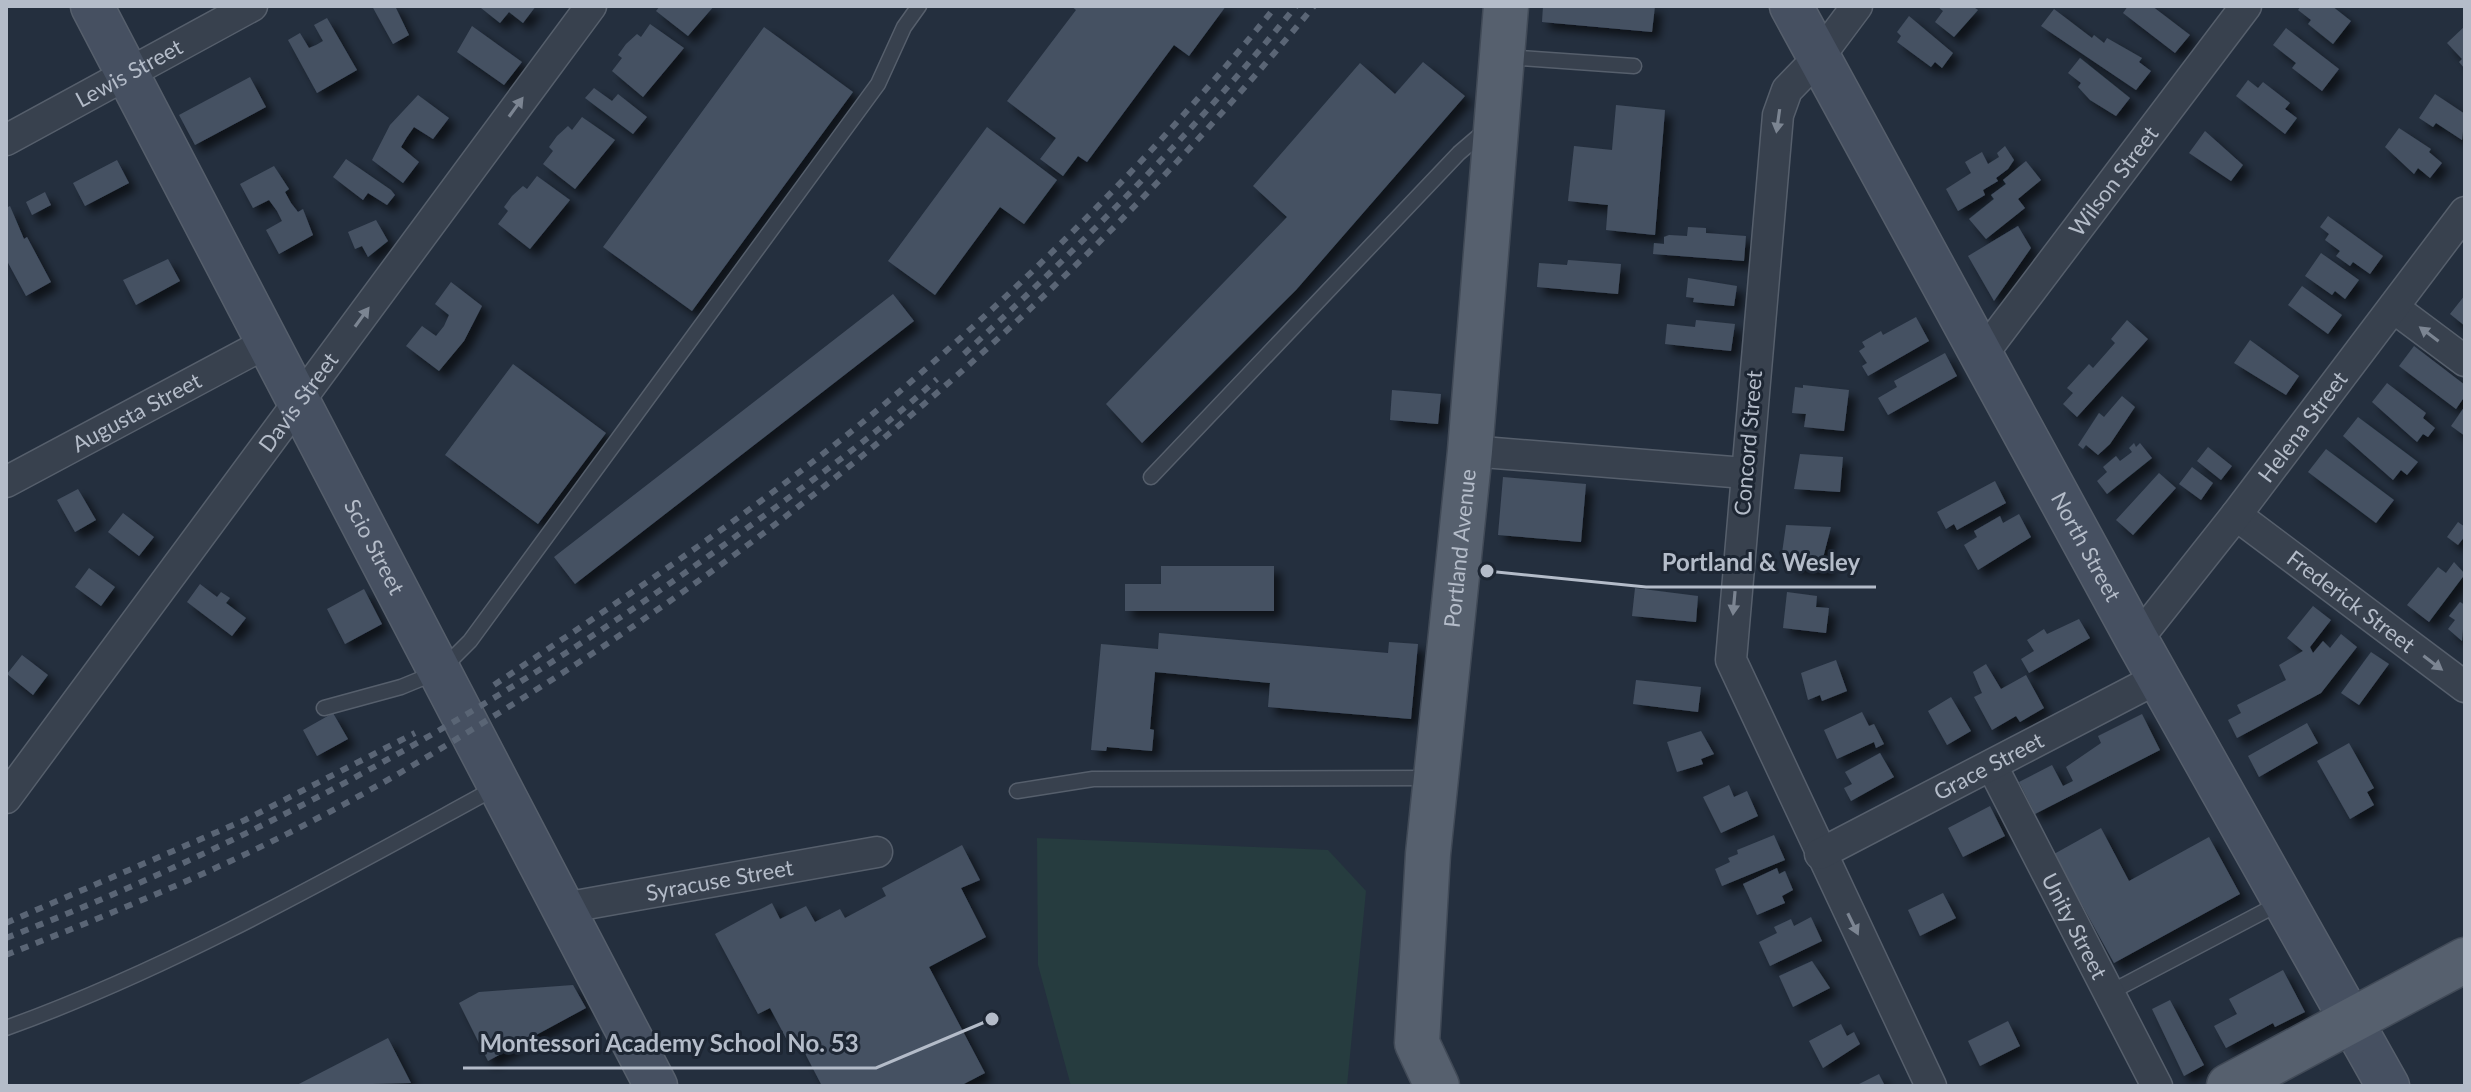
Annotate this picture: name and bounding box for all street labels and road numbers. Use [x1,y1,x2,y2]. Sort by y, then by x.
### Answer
street label: Lewis Street [71,33,187,113]
street label: Wilson Street [2063,120,2163,241]
street label: Davis Street [252,347,344,457]
street label: Augusta Street [67,366,206,457]
street label: Helena Street [2252,366,2353,487]
street label: Concord Street [1728,369,1767,517]
street label: Portland Avenue [1438,468,1481,629]
street label: North Street [2046,487,2127,606]
street label: Scio Street [339,494,411,599]
street label: Frederick Street [2282,544,2421,658]
street label: Grace Street [1929,726,2048,806]
street label: Syracuse Street [644,853,795,906]
street label: Unity Street [2036,868,2114,983]

